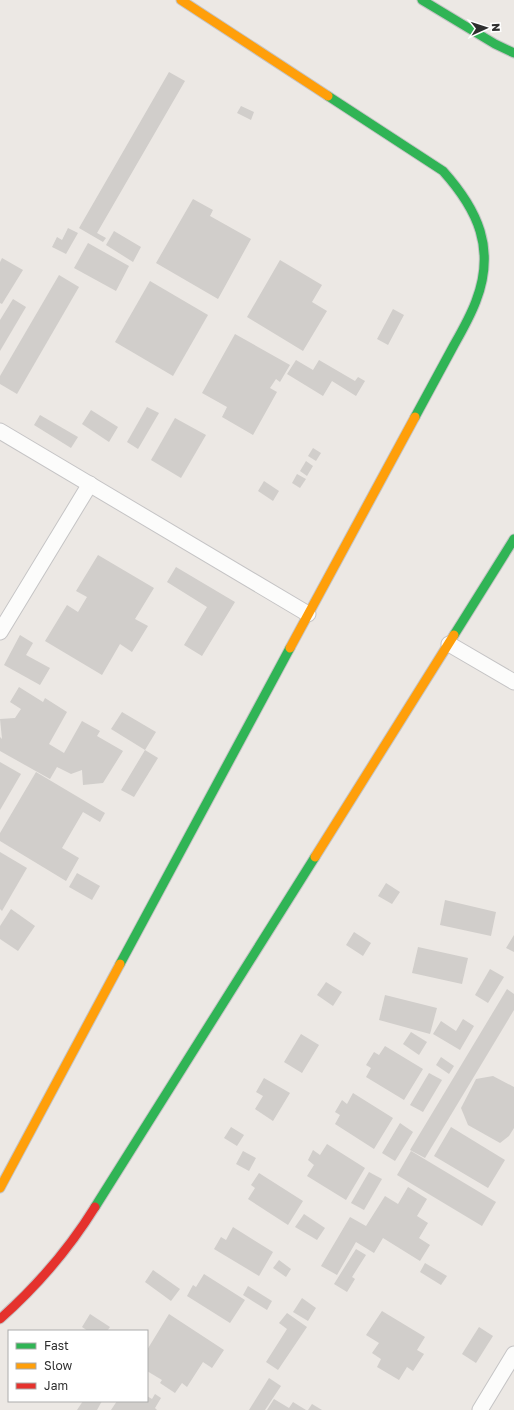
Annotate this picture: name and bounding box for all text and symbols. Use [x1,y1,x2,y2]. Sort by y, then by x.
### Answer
north arrow [466,8,506,48]
text: N [490,23,503,32]
legend [8,1330,148,1402]
text: Fast [44,1338,69,1353]
text: Slow [44,1358,72,1373]
text: Jam [44,1378,68,1393]

